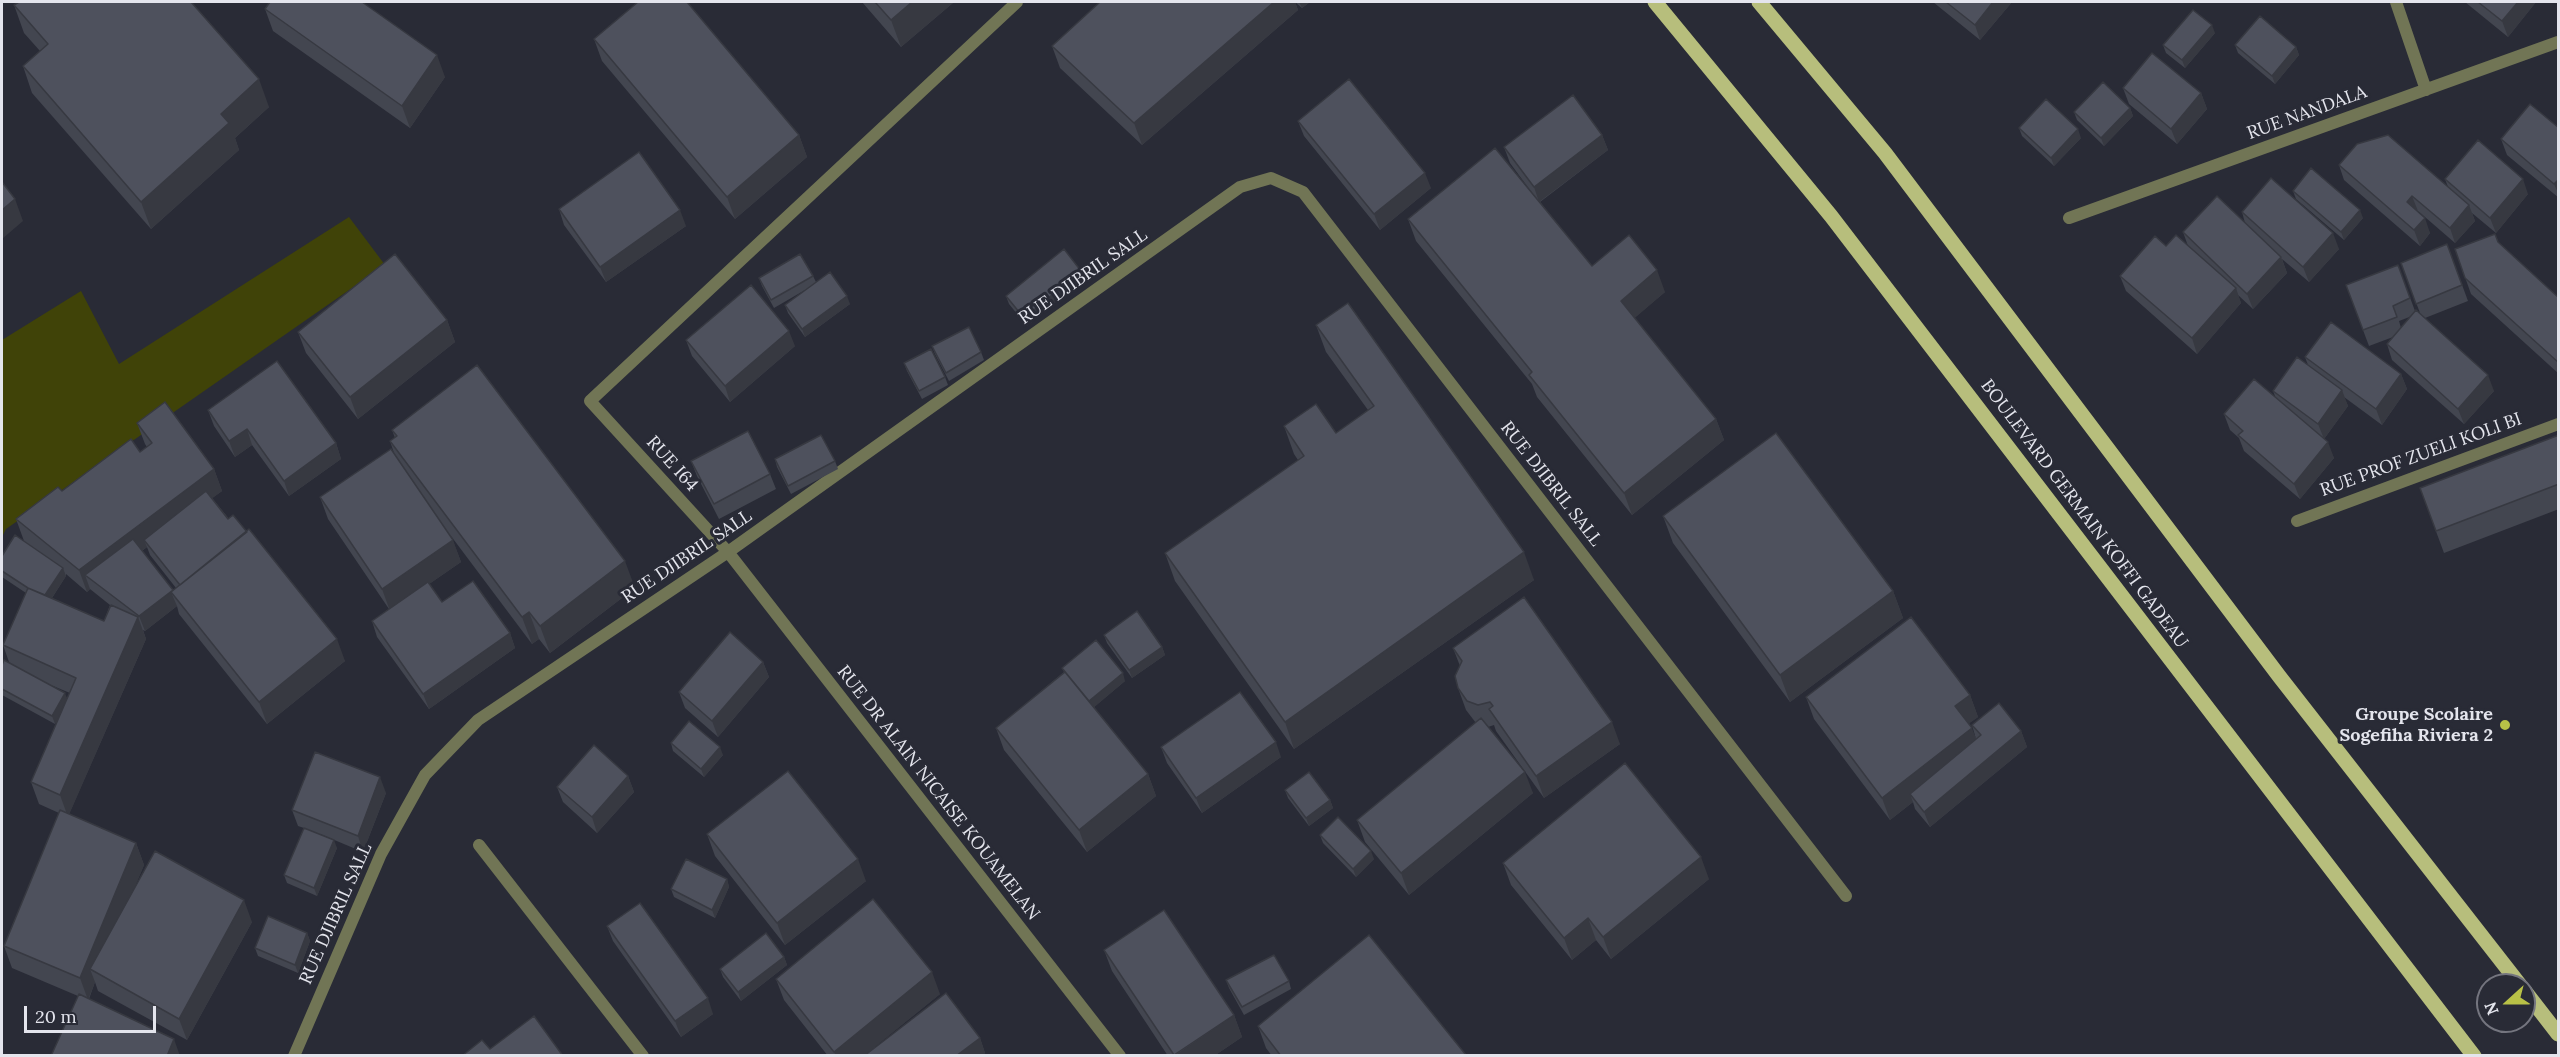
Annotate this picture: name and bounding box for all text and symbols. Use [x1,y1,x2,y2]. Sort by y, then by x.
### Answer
street label: RUE NANDALA [2244,81,2370,145]
street label: RUE DJIBRIL SALL [1015,225,1151,329]
street label: BOULEVARD GERMAIN KOFFI GADEAU [1976,375,2192,653]
street label: RUE PROF ZUELI KOLI BI [2317,408,2525,502]
street label: RUE DJIBRIL SALL [1496,417,1606,551]
street label: RUE I64 [642,432,702,496]
street label: RUE DJIBRIL SALL [618,506,756,608]
street label: RUE DR ALAIN NICAISE KOUAMELAN [832,661,1044,925]
place label: Groupe Scolaire Sogefiha Riviera 2 [2339,704,2493,746]
marker: Groupe Scolaire Sogefiha Riviera 2 [2498,718,2512,732]
street label: RUE DJIBRIL SALL [295,840,377,988]
north arrow [2476,973,2536,1033]
scale bar [27,994,159,1032]
text: N [2480,999,2503,1018]
text: 20 m [35,1005,77,1028]

